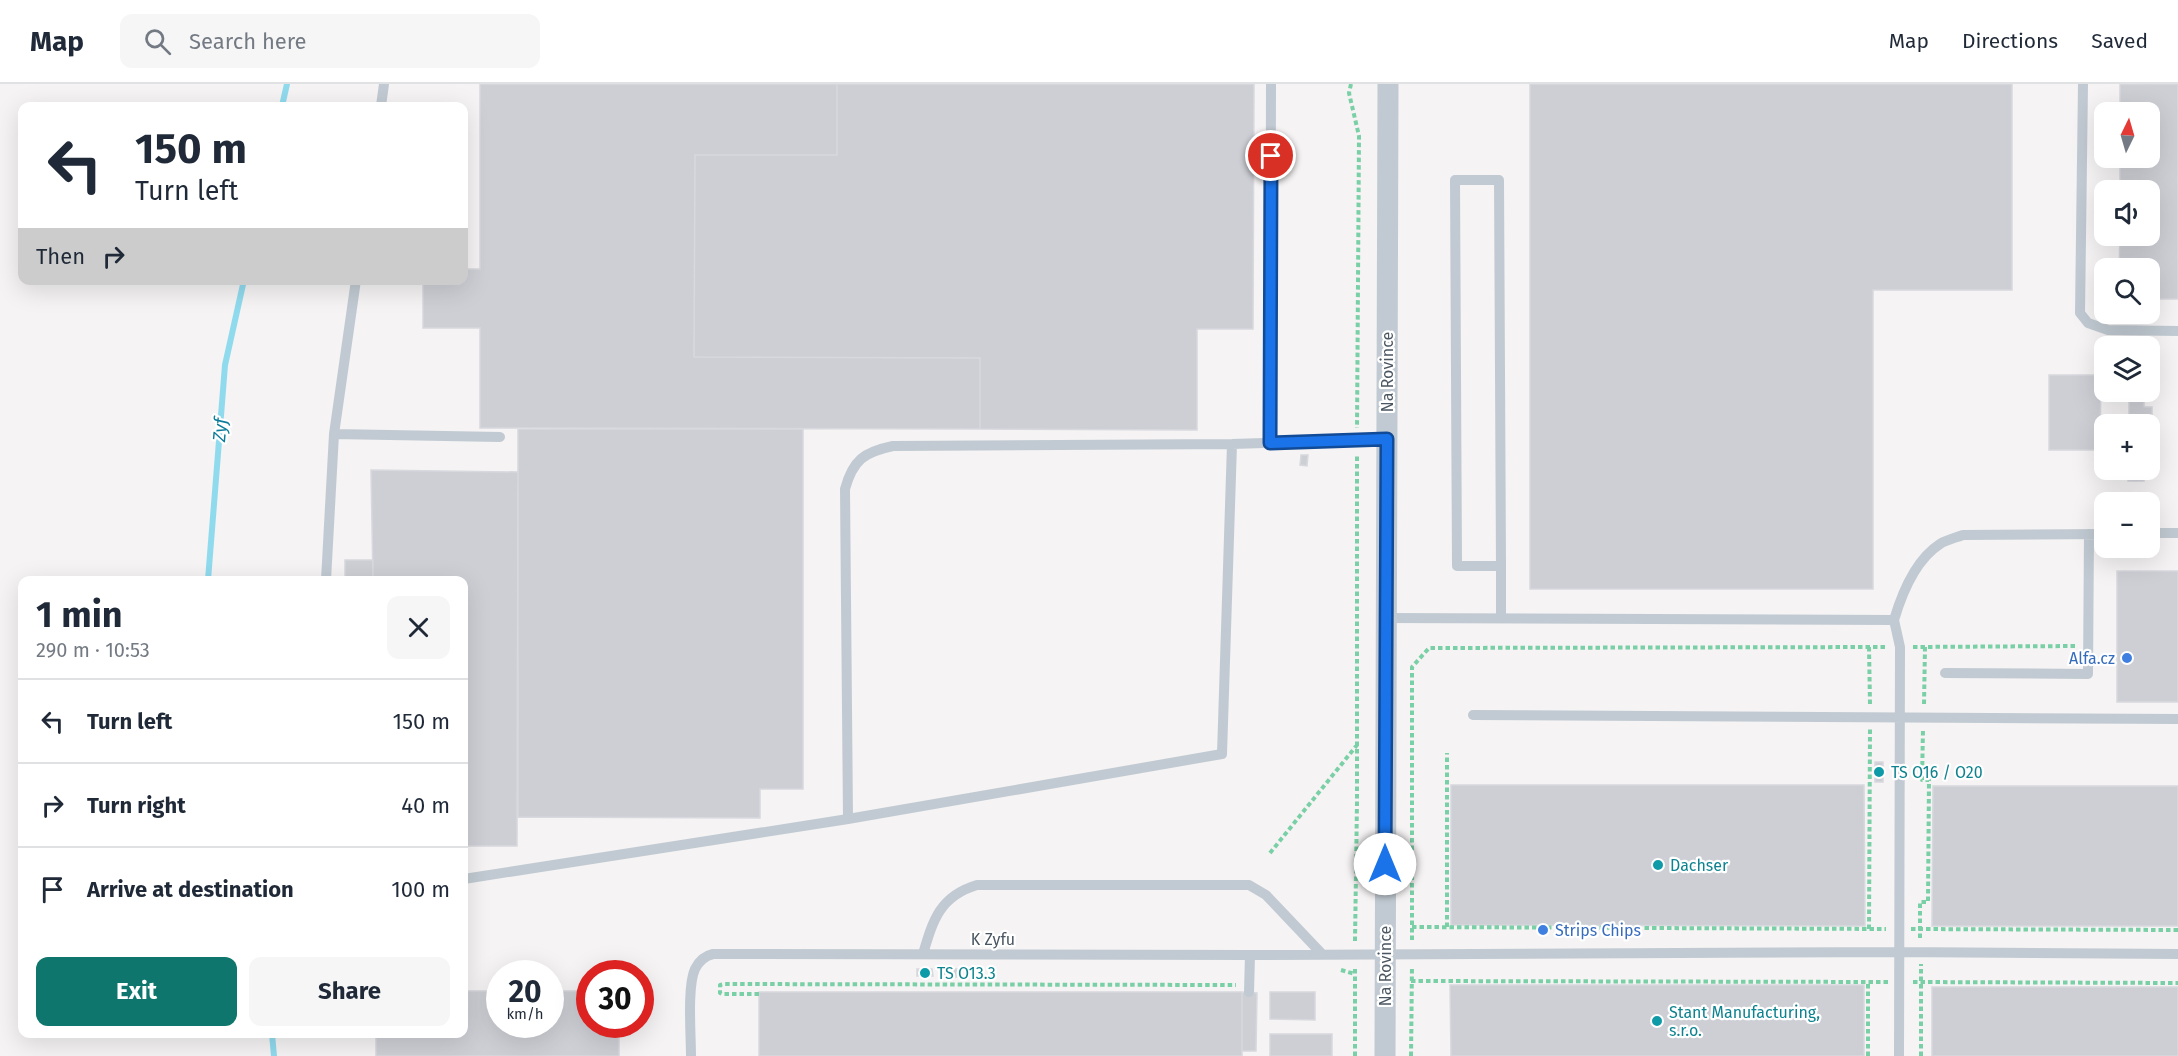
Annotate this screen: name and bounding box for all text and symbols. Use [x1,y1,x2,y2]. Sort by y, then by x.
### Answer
search box [120,14,540,68]
text: Map [30,25,84,58]
icon: search [141,25,174,58]
text: Search here [189,28,307,55]
text: Map [1889,28,1929,54]
text: Directions [1962,28,2058,54]
text: Saved [2091,28,2148,54]
north arrow [2094,102,2160,168]
map controls [2094,102,2160,558]
text: 150 m [135,124,247,174]
icon: left [36,126,114,204]
pin [1245,130,1296,181]
icon: arrive [1254,139,1287,172]
text: Turn left [135,175,238,207]
button: sound [2094,180,2160,246]
icon: right [97,240,130,273]
text: Then [36,243,85,270]
button: search [2094,258,2160,324]
street label: Na Rovince [1378,332,1397,412]
button: layers [2094,336,2160,402]
water label: Zyf [208,414,232,444]
button: + [2094,414,2160,480]
button: − [2094,492,2160,558]
text: 1 min [36,593,123,637]
button: close [387,596,450,659]
text: 290 m · 10:53 [36,638,150,662]
place label: Alfa.cz [2069,649,2115,668]
marker: Alfa.cz [2120,651,2134,665]
icon: left [36,705,69,738]
text: Turn left [87,708,172,735]
text: 150 m [392,708,450,735]
place label: TS O16 / O20 [1891,763,1983,782]
marker: TS O16 / O20 [1872,765,1886,779]
icon: right [36,789,69,822]
text: Turn right [87,792,186,819]
text: 40 m [401,792,450,819]
position arrow [1353,832,1417,896]
place label: Dachser [1670,856,1729,875]
marker: Dachser [1651,858,1665,872]
icon: arrive [36,873,69,906]
text: Arrive at destination [87,876,294,903]
text: 100 m [391,876,450,903]
place label: Strips Chips [1555,921,1641,940]
marker: Strips Chips [1536,923,1550,937]
street label: Na Rovince [1376,926,1395,1006]
street label: K Zyfu [971,930,1015,949]
button: Exit [36,957,237,1026]
button: Share [249,957,450,1026]
speed limit sign: 30 [576,960,654,1038]
place label: TS O13.3 [937,964,996,983]
marker: TS O13.3 [918,966,932,980]
text: 20 [508,974,542,1010]
place label: Stant Manufacturing, s.r.o. [1669,1003,1820,1040]
text: km/h [506,1005,544,1023]
marker: Stant Manufacturing, s.r.o. [1650,1014,1664,1028]

